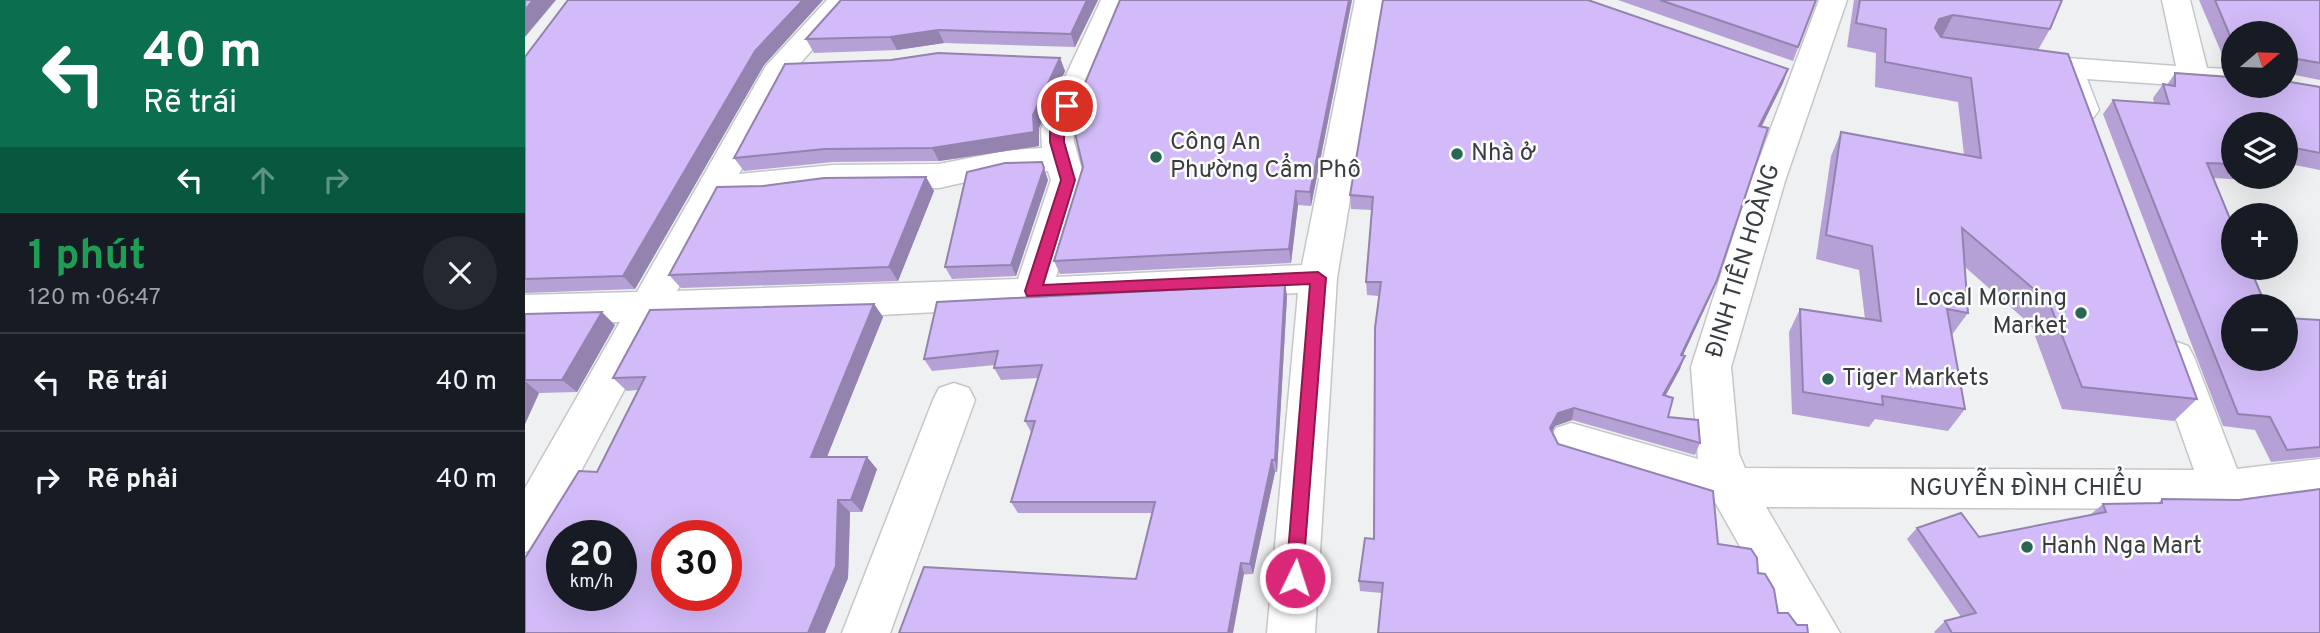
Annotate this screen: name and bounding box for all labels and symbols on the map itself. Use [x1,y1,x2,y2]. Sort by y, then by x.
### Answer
north arrow [2221,21,2298,98]
pin [1037,76,1097,136]
place label: Công An Phường Cẩm Phô [1170,128,1361,186]
place label: Nhà ở [1471,139,1536,169]
marker: Nhà ở [1449,146,1465,162]
marker: Công An Phường Cẩm Phô [1148,149,1164,165]
street label: ĐINH TIÊN HOÀNG [1698,160,1788,362]
place label: Local Morning Market [1915,284,2067,342]
marker: Local Morning Market [2073,305,2089,321]
place label: Tiger Markets [1842,364,1989,394]
marker: Tiger Markets [1820,371,1836,387]
street label: NGUYỄN ĐÌNH CHIỂU [1909,466,2143,504]
speed limit sign: 30 [651,520,742,611]
place label: Hanh Nga Mart [2041,532,2202,562]
marker: Hanh Nga Mart [2019,539,2035,555]
position arrow [1258,541,1332,615]

